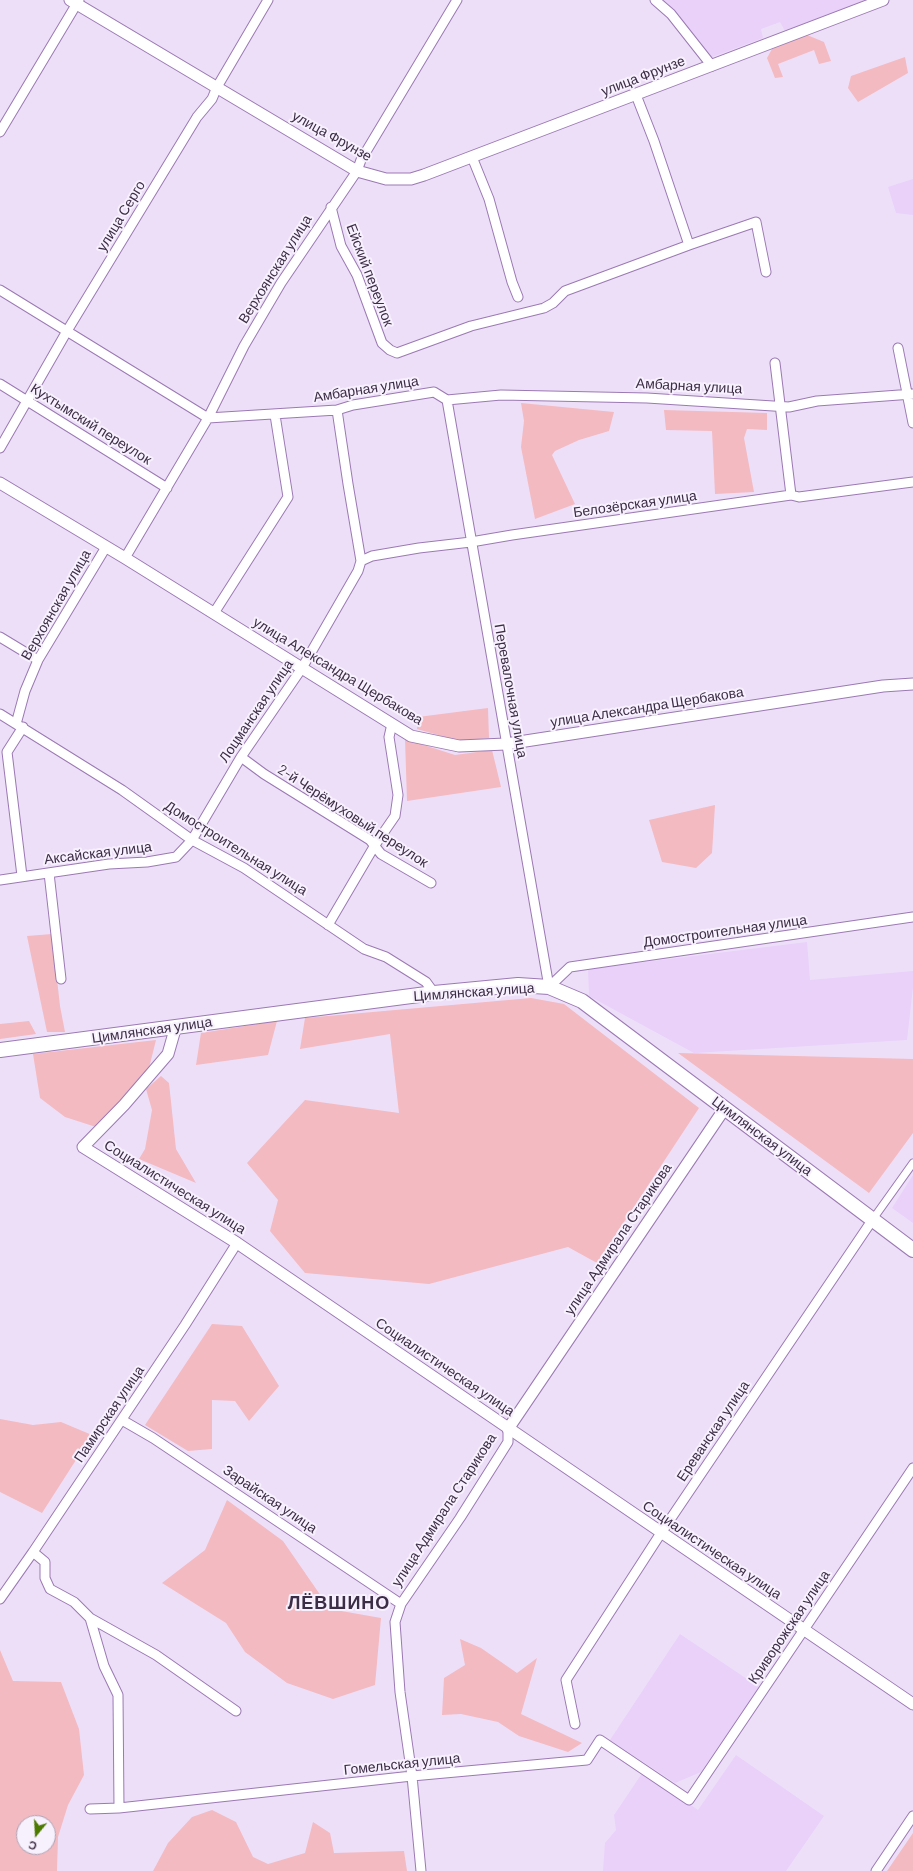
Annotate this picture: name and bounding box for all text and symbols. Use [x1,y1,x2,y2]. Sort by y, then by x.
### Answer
street label: улица Фрунзе [599,52,687,100]
street label: улица Фрунзе [289,107,375,165]
street label: улица Серго [93,178,149,254]
street label: Верхоянская улица [235,212,315,326]
street label: Ейский переулок [343,221,397,329]
street label: Амбарная улица [312,372,420,406]
street label: Амбарная улица [635,375,743,397]
street label: Кухтымский переулок [27,380,155,468]
street label: Белозёрская улица [572,487,698,521]
street label: Верхоянская улица [18,547,94,663]
street label: улица Александра Щербакова [250,614,426,728]
street label: Перевалочная улица [491,623,531,759]
street label: Лоцманская улица [215,656,297,766]
street label: улица Александра Щербакова [549,683,745,731]
street label: 2-й Черёмуховый переулок [275,761,431,871]
street label: Домостроительная улица [162,797,310,899]
street label: Аксайская улица [43,838,153,868]
street label: Домостроительная улица [642,911,808,951]
street label: Цимлянская улица [413,979,535,1005]
street label: Цимлянская улица [91,1013,213,1047]
street label: Цимлянская улица [708,1093,816,1179]
street label: Социалистическая улица [101,1136,249,1238]
street label: улица Адмирала Старикова [561,1160,675,1318]
street label: Социалистическая улица [372,1314,518,1420]
street label: Памирская улица [70,1362,148,1466]
street label: Ереванская улица [673,1377,753,1485]
street label: улица Адмирала Старикова [388,1430,500,1590]
street label: Зарайская улица [220,1461,320,1537]
street label: Социалистическая улица [639,1497,785,1603]
street label: Криворожская улица [745,1567,833,1687]
district label: ЛЁВШИНО [288,1592,390,1614]
street label: Гомельская улица [343,1750,461,1778]
north arrow [16,1815,56,1855]
text: С [27,1839,38,1853]

